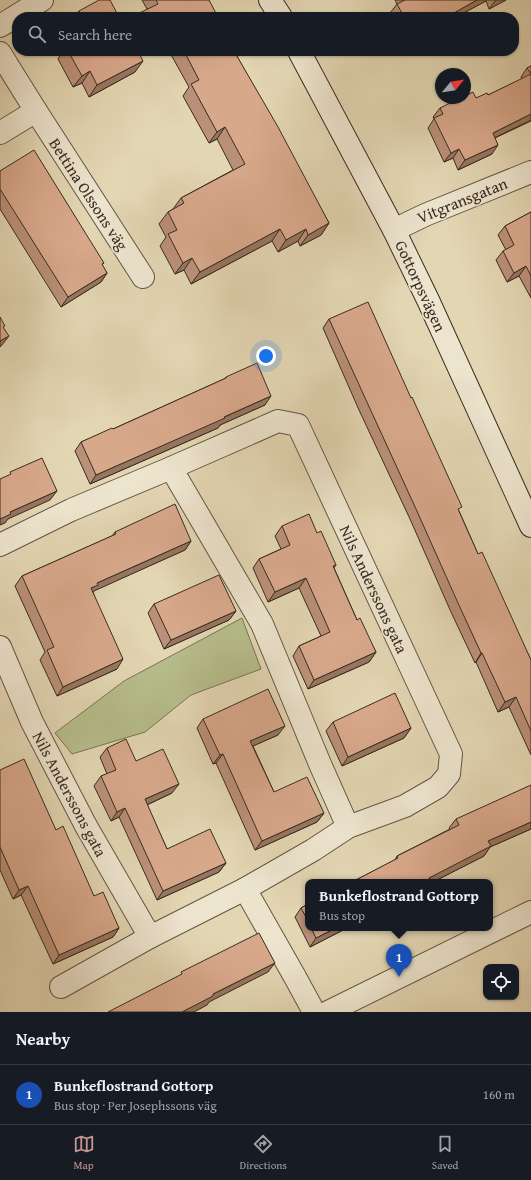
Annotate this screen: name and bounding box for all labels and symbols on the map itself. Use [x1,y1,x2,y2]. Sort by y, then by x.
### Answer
north arrow [435,68,471,104]
street label: Bettina Olssons väg [44,133,134,255]
street label: Vitgransgatan [413,171,511,229]
street label: Gottorpsvägen [389,236,453,336]
your location [256,346,276,366]
street label: Nils Anderssons gata [334,521,414,658]
street label: Nils Anderssons gata [27,727,113,861]
pin: 1 [386,944,412,977]

